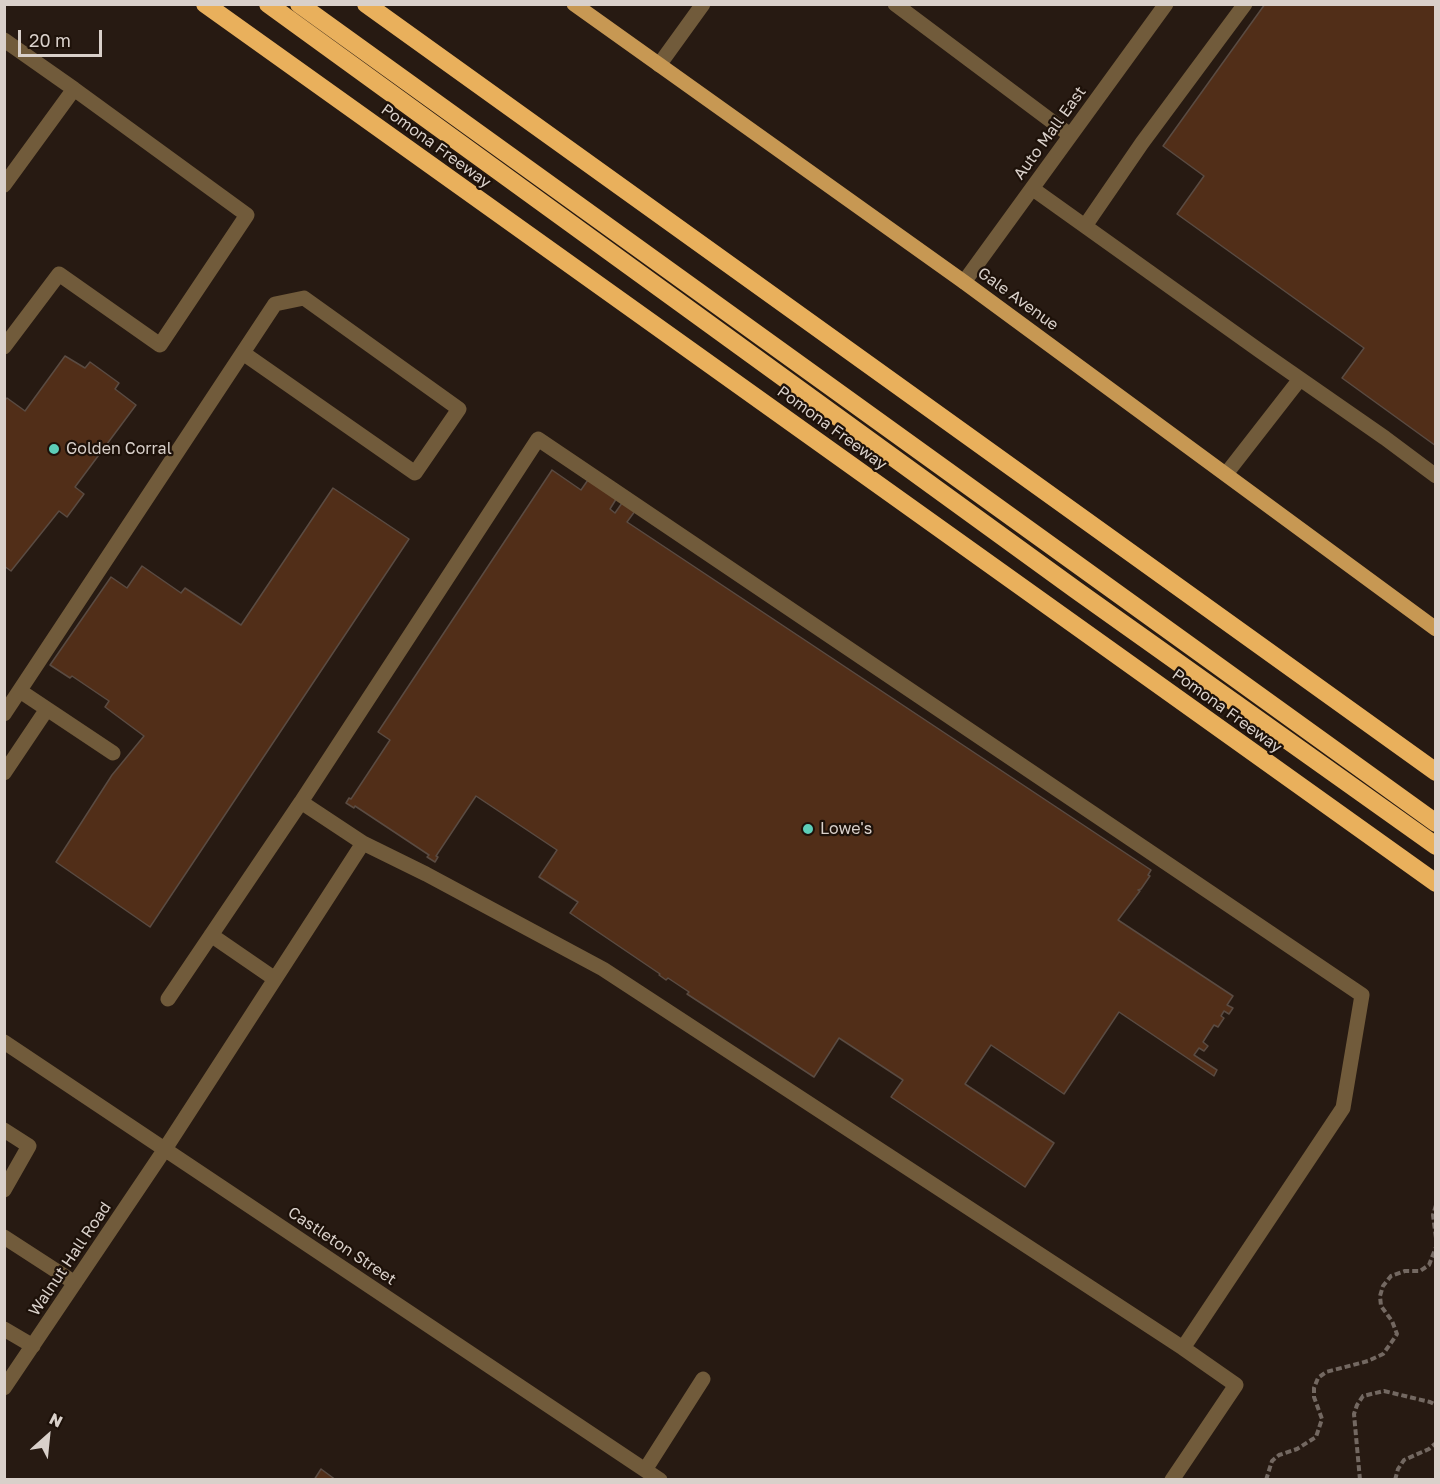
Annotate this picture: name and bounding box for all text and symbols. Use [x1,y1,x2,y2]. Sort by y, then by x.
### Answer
scale bar [21,18,105,56]
text: 20 m [29,29,71,51]
street label: Auto Mall East [1010,83,1090,183]
street label: Pomona Freeway [377,100,495,192]
street label: Gale Avenue [974,263,1062,335]
street label: Pomona Freeway [773,382,891,474]
place label: Golden Corral [66,439,172,459]
marker: Golden Corral [47,442,61,456]
street label: Pomona Freeway [1168,665,1286,757]
place label: Lowe's [820,819,872,839]
marker: Lowe's [801,822,815,836]
street label: Walnut Hall Road [25,1198,115,1320]
street label: Castleton Street [284,1203,400,1289]
north arrow [18,1406,78,1466]
text: N [46,1408,66,1432]

